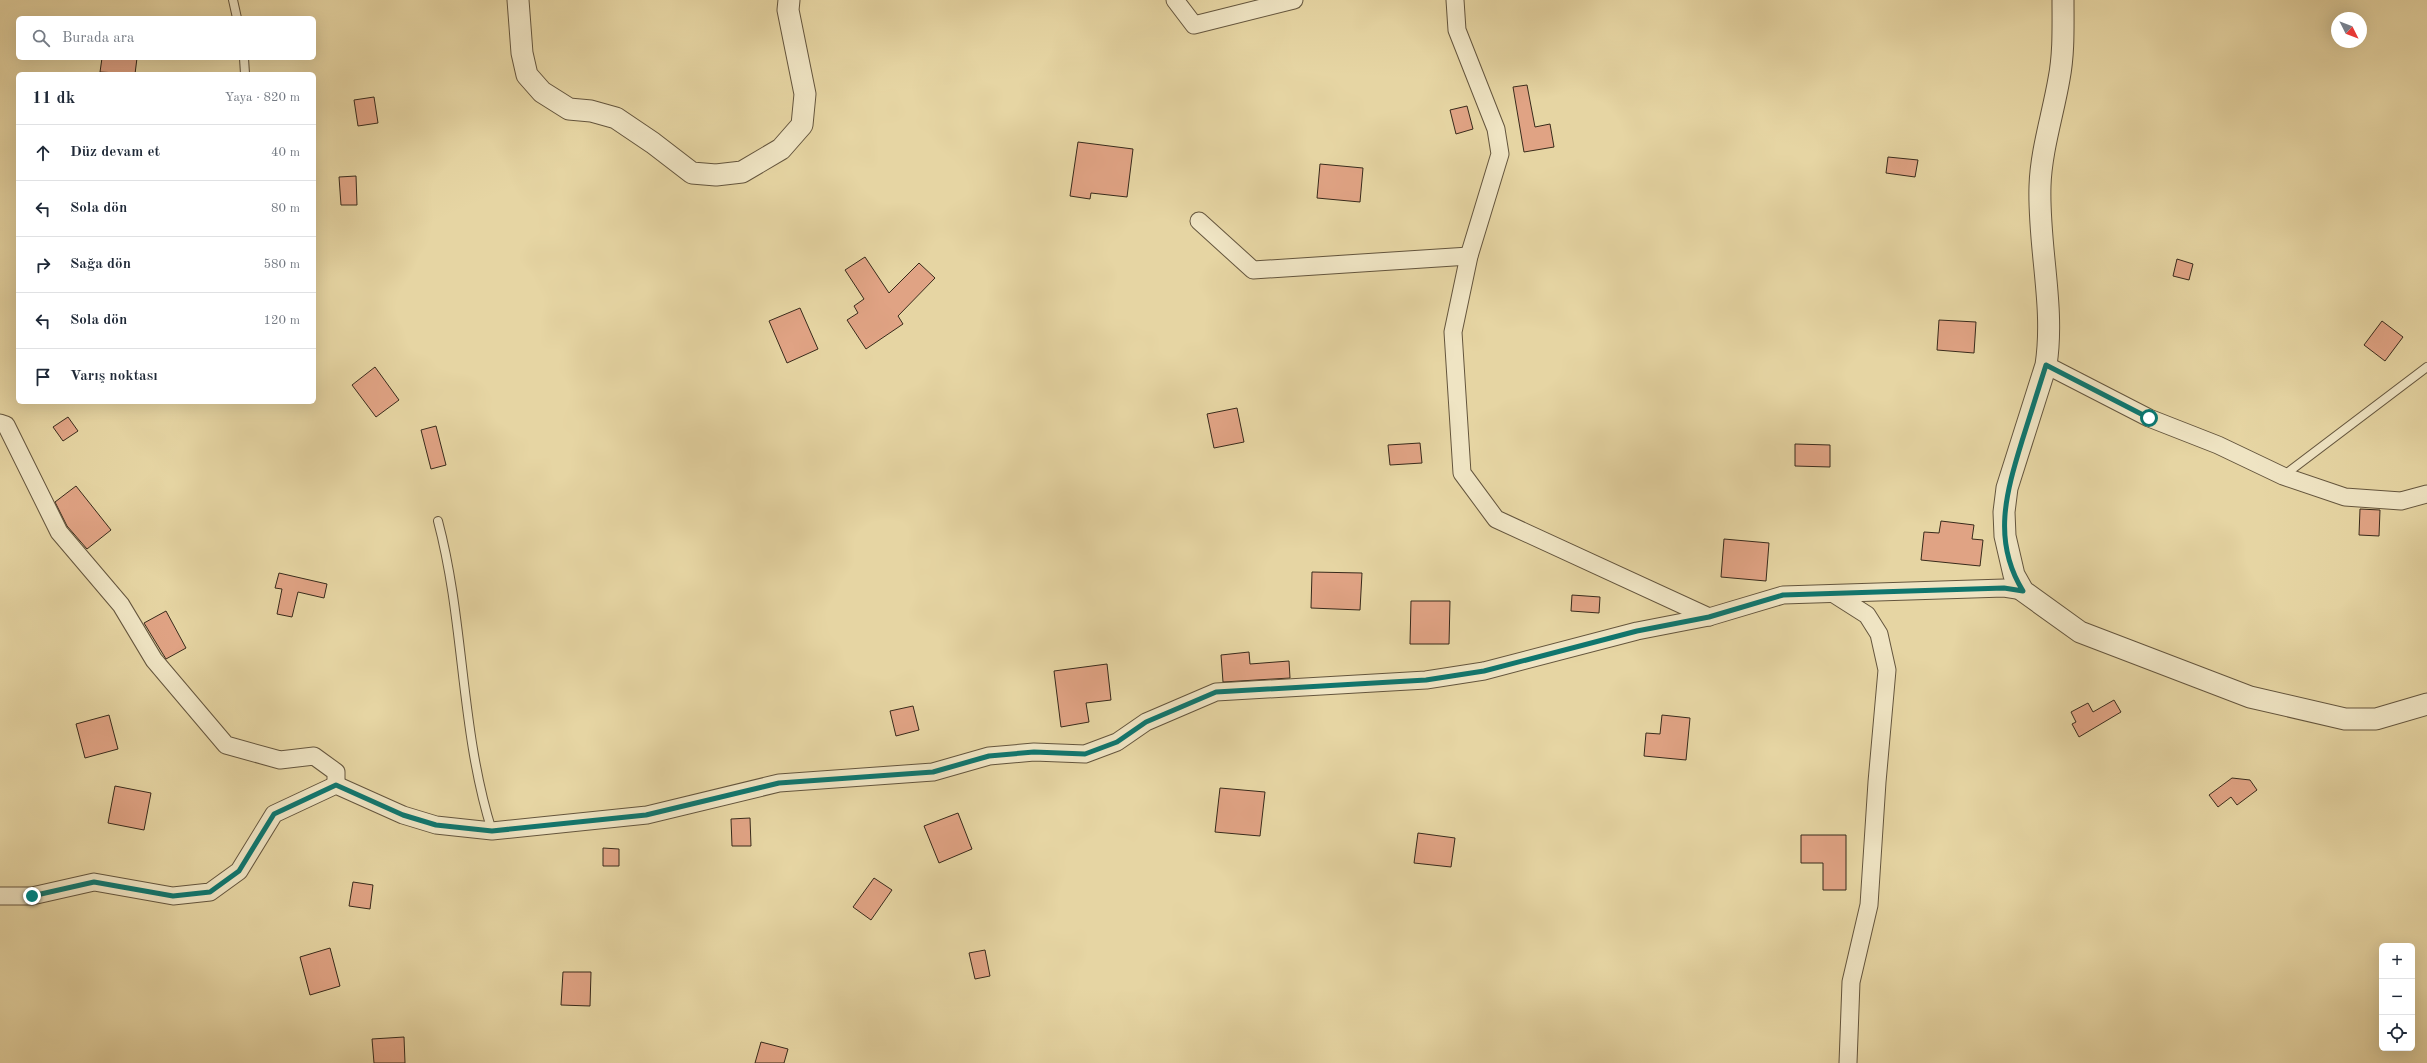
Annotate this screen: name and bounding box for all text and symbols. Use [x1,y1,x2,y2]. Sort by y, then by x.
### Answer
north arrow [2331,12,2367,48]
search box [16,16,316,60]
icon: search [30,27,52,49]
text: Burada ara [62,31,134,46]
text: 11 dk [32,90,75,107]
text: Yaya · 820 m [225,91,300,104]
icon: ahead [32,142,54,164]
text: Düz devam et [70,145,160,160]
text: 40 m [271,146,300,159]
icon: left [32,198,54,220]
text: Sola dön [70,201,127,216]
text: 80 m [271,202,300,215]
icon: right [32,254,54,276]
text: Sağa dön [70,257,131,272]
text: 580 m [263,258,300,271]
icon: left [32,310,54,332]
text: Sola dön [70,313,127,328]
text: 120 m [263,314,300,327]
icon: arrive [32,366,54,388]
text: Varış noktası [70,369,158,384]
route start [2140,409,2158,427]
route end [23,887,41,905]
map controls [2379,943,2415,1051]
button: + [2379,943,2415,979]
button: − [2379,979,2415,1015]
button: locate [2379,1015,2415,1051]

